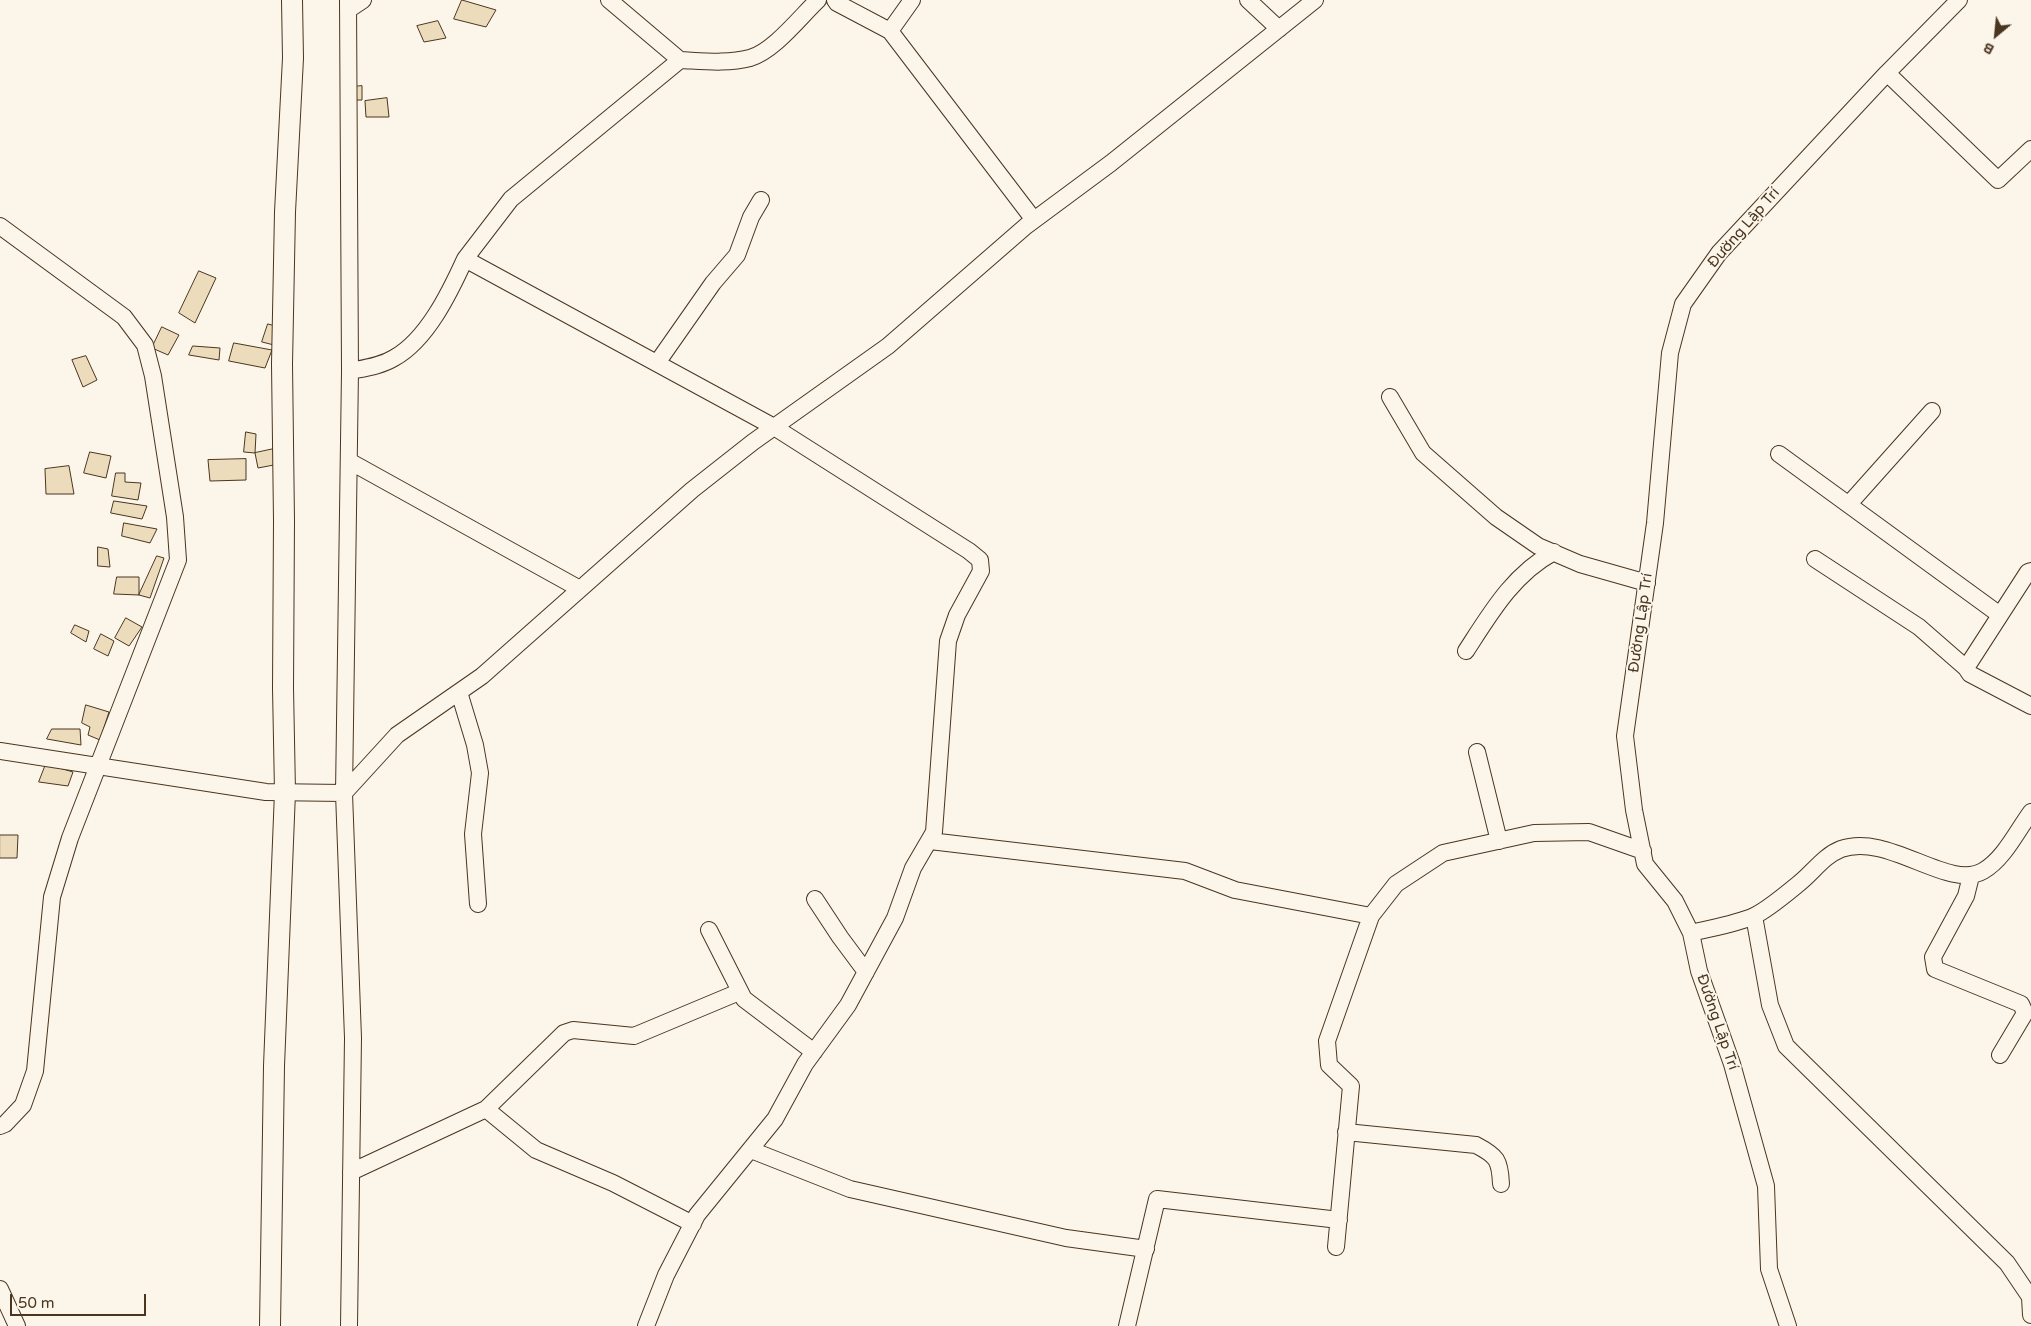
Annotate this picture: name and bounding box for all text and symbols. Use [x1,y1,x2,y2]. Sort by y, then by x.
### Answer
north arrow [1971,10,2021,60]
text: B [1980,39,1997,58]
street label: Đường Lập Trí [1704,184,1784,272]
street label: Đường Lập Trí [1625,572,1657,674]
street label: Đường Lập Trí [1692,972,1742,1072]
scale bar [12,1284,149,1316]
text: 50 m [18,1294,55,1312]

